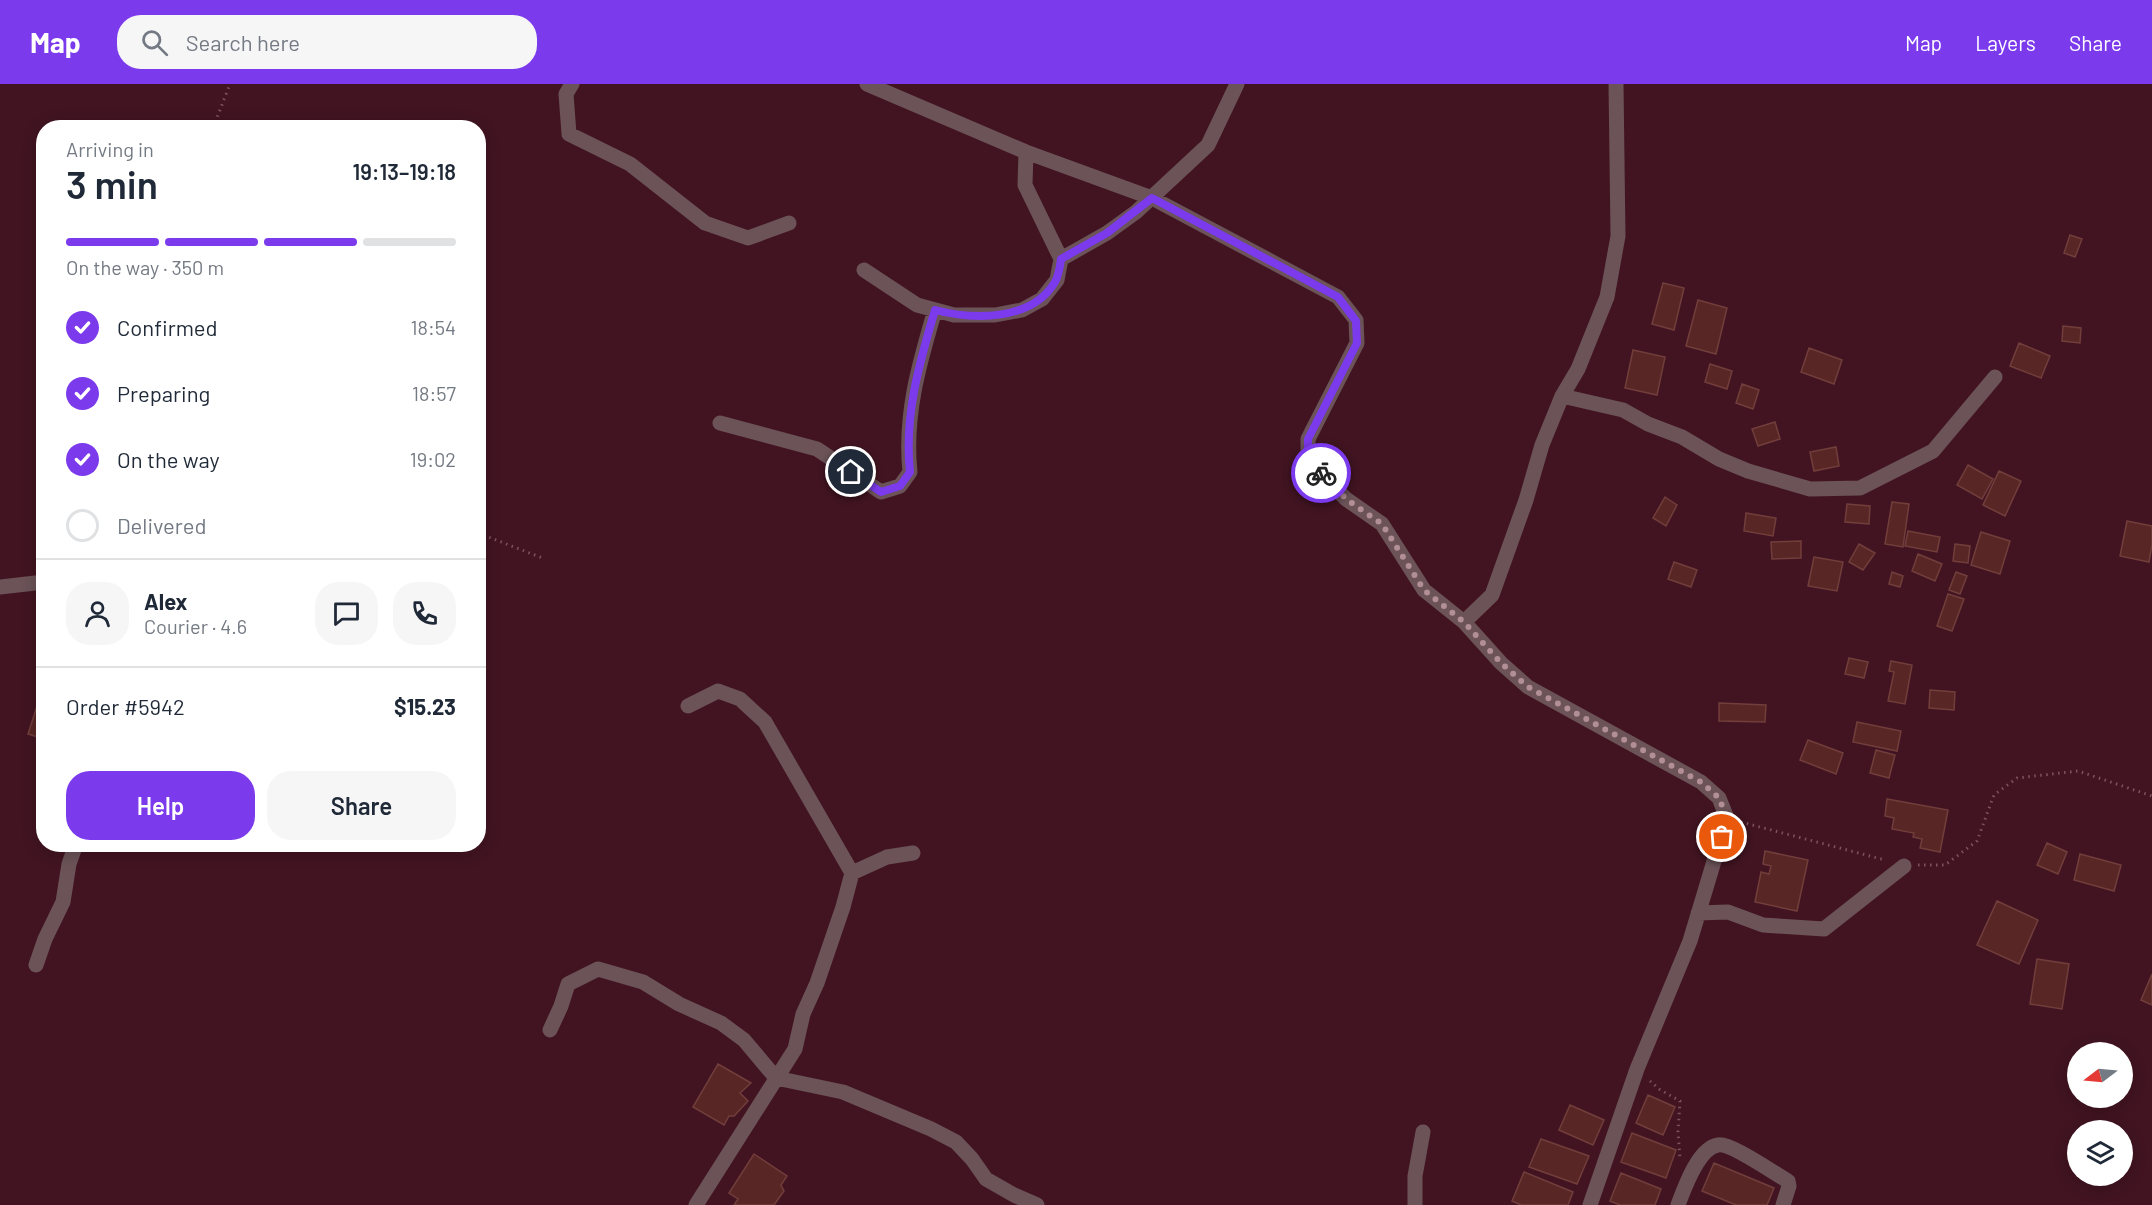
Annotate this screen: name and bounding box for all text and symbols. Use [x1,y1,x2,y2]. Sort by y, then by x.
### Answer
search box [117,15,537,69]
text: Map [30,25,81,59]
icon: search [138,26,171,59]
text: Search here [186,29,300,55]
text: Map [1905,30,1942,55]
text: Layers [1975,30,2036,55]
text: Share [2069,30,2122,55]
text: Arriving in [66,137,154,161]
text: 19:13–19:18 [352,158,456,184]
text: 3 min [66,160,158,207]
text: On the way · 350 m [66,255,224,279]
icon: check [66,311,99,344]
text: Confirmed [117,314,217,340]
text: 18:54 [411,315,456,339]
icon: check [66,377,99,410]
text: Preparing [117,380,210,406]
text: 18:57 [412,381,456,405]
icon: check [66,443,99,476]
courier [1291,443,1351,503]
text: On the way [117,446,220,472]
pin [825,446,876,497]
text: 19:02 [410,447,456,471]
icon: home [834,455,867,488]
icon: bike [1305,457,1338,490]
text: Delivered [117,512,206,538]
button: person [66,582,129,645]
button: chat [315,582,378,645]
button: phone [393,582,456,645]
text: Alex [144,588,187,614]
text: Courier · 4.6 [144,614,247,638]
text: Order #5942 [66,693,185,719]
text: $15.23 [394,693,456,719]
button: Help [66,771,255,840]
button: Share [267,771,456,840]
pin [1696,811,1747,862]
icon: bag [1705,820,1738,853]
north arrow [2067,1042,2133,1108]
map controls [2067,1042,2133,1186]
button: layers [2067,1120,2133,1186]

